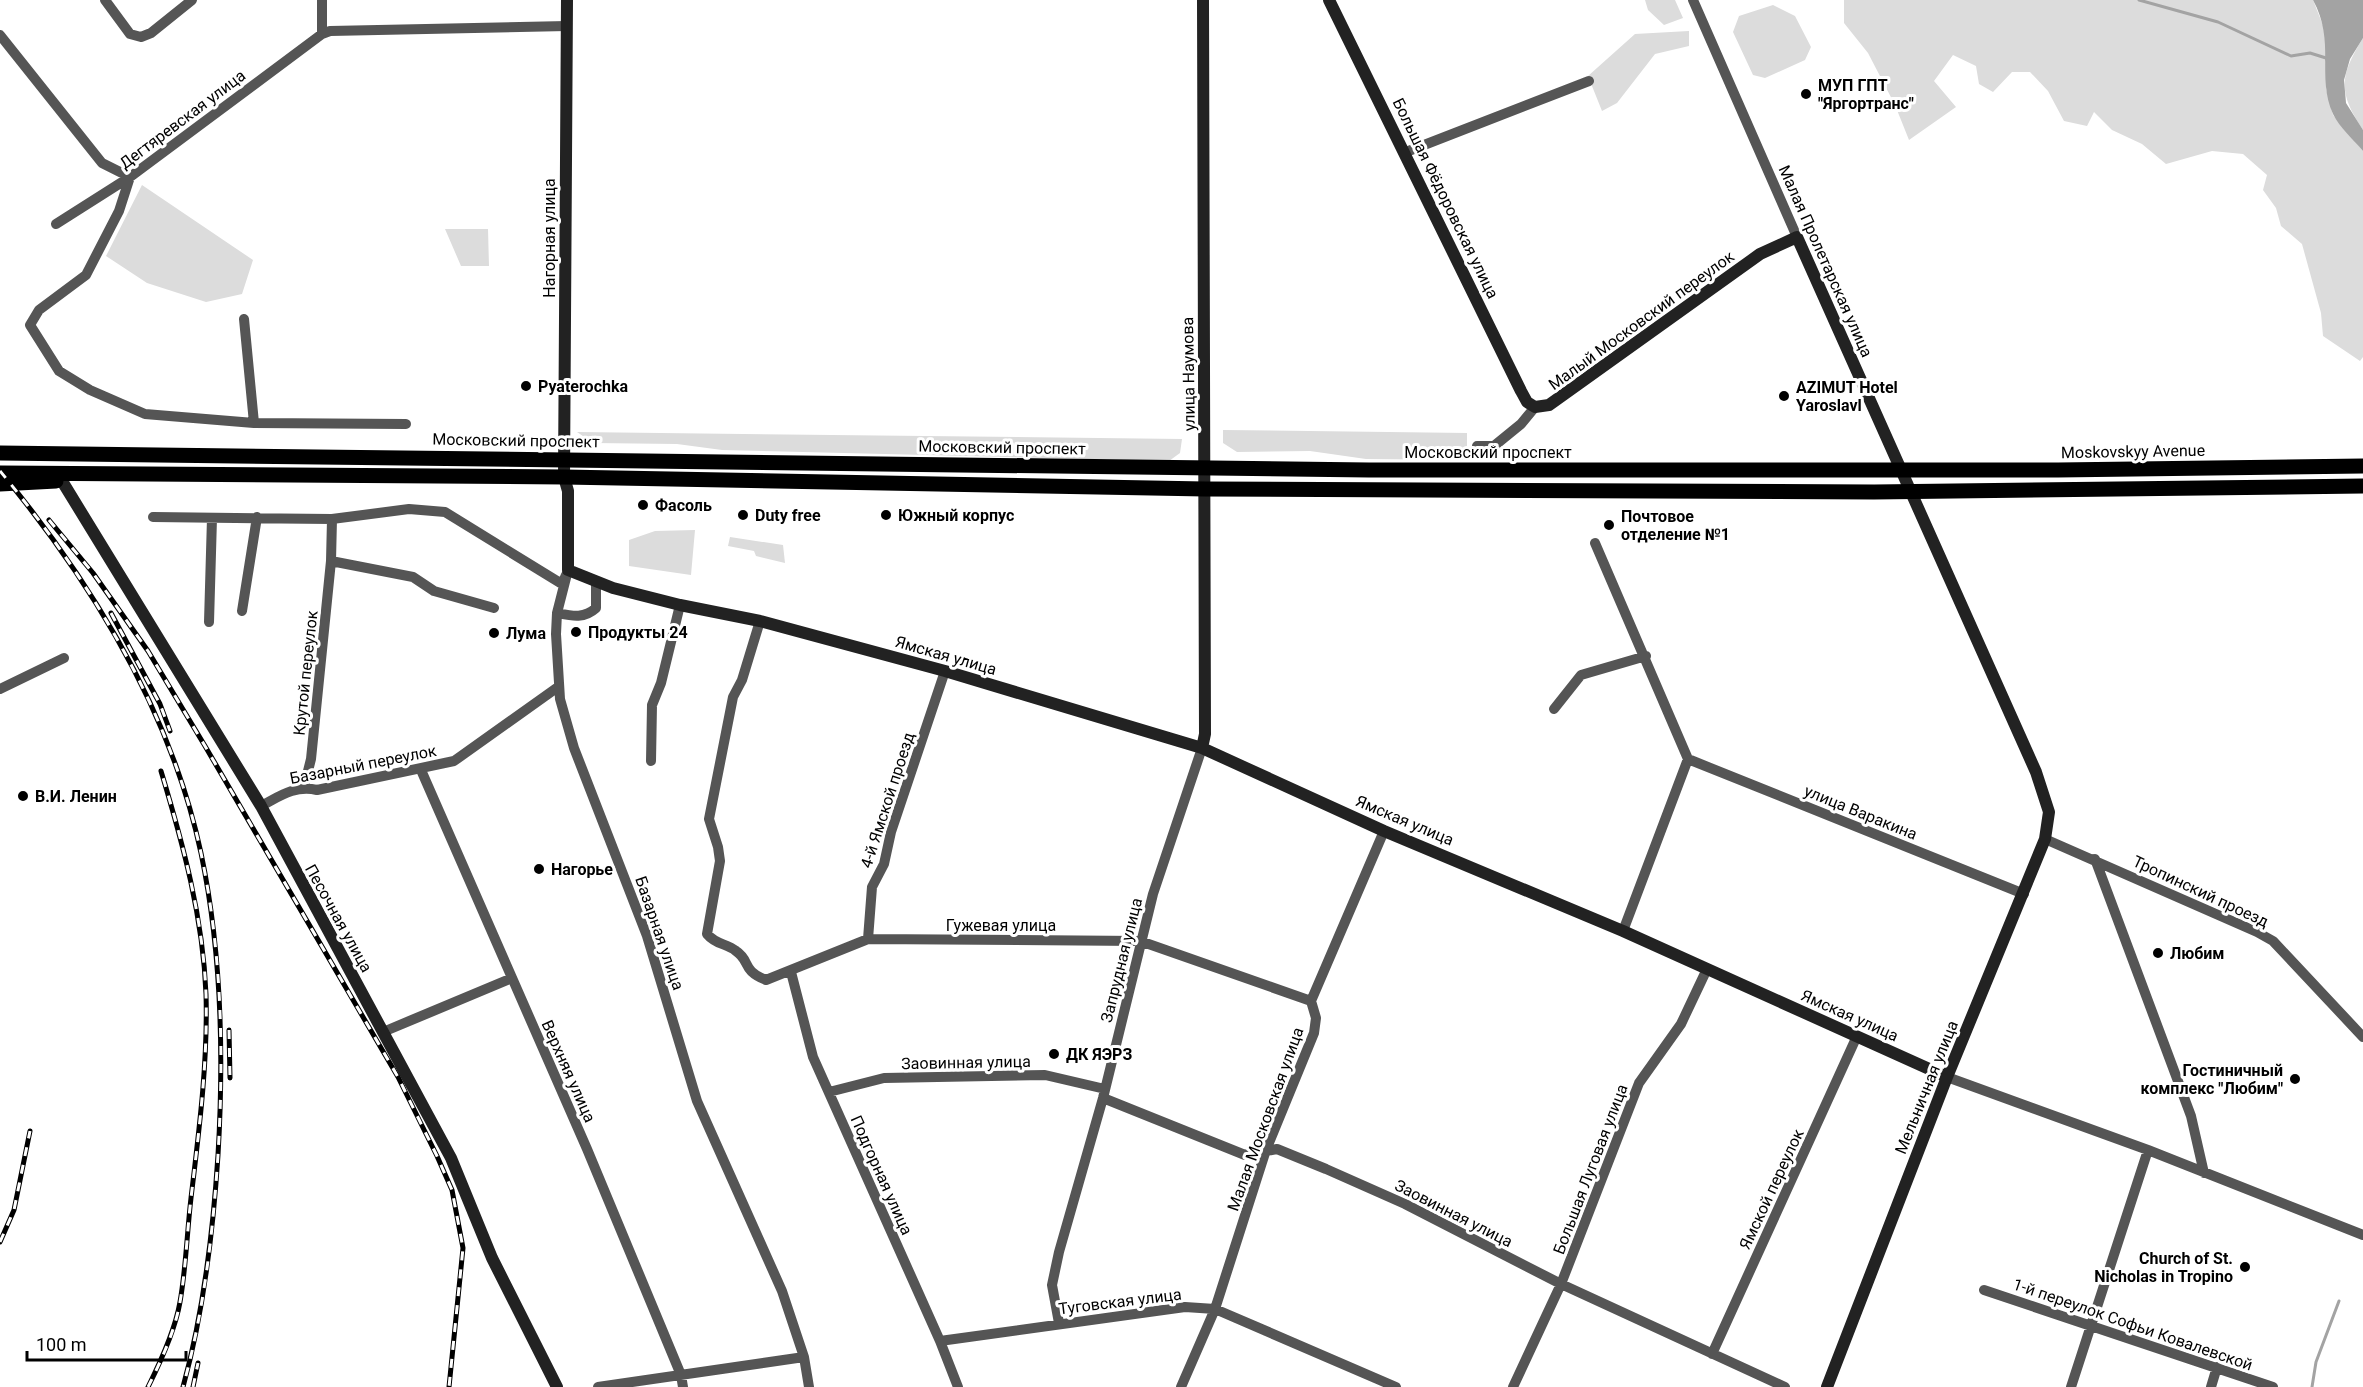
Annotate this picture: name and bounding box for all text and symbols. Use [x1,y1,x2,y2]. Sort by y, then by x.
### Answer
street label: Дегтяревская улица [116,66,249,173]
place label: МУП ГПТ "Яргортранс" [1818,76,1914,113]
marker: МУП ГПТ "Яргортранс" [1799,87,1813,101]
street label: Большая Фёдоровская улица [1389,95,1502,302]
street label: Малая Пролетарская улица [1775,162,1877,360]
street label: Нагорная улица [540,178,559,298]
street label: Малый Московский переулок [1545,247,1738,394]
street label: улица Наумова [1178,317,1199,431]
place label: Pyaterochka [538,377,628,396]
place label: AZIMUT Hotel Yaroslavl [1796,378,1898,415]
marker: Pyaterochka [519,379,533,393]
marker: AZIMUT Hotel Yaroslavl [1777,389,1791,403]
street label: Московский проспект [432,430,600,451]
street label: Московский проспект [918,437,1086,458]
street label: Moskovskyy Avenue [2061,441,2205,462]
street label: Московский проспект [1404,443,1572,462]
place label: Фасоль [655,496,712,515]
marker: Фасоль [636,498,650,512]
place label: Duty free [755,506,821,525]
place label: Южный корпус [898,506,1014,525]
place label: Почтовое отделение №1 [1621,507,1730,544]
marker: Duty free [736,508,750,522]
marker: Южный корпус [879,508,893,522]
marker: Почтовое отделение №1 [1602,518,1616,532]
street label: Крутой переулок [289,609,322,737]
place label: Продукты 24 [588,623,688,642]
place label: Лума [506,624,547,643]
marker: Продукты 24 [569,625,583,639]
marker: Лума [487,626,501,640]
street label: Ямская улица [893,632,999,679]
street label: 4-й Ямской проезд [857,730,918,870]
street label: Базарный переулок [288,741,438,788]
street label: улица Варакина [1802,781,1920,844]
place label: В.И. Ленин [35,787,117,806]
marker: В.И. Ленин [16,789,30,803]
street label: Ямская улица [1353,791,1457,850]
street label: Тропинский проезд [2130,852,2272,931]
place label: Нагорье [551,860,613,879]
street label: Песочная улица [301,861,376,976]
marker: Нагорье [532,862,546,876]
street label: Базарная улица [631,874,688,993]
street label: Запрудная улица [1097,896,1146,1024]
street label: Гужевая улица [946,916,1056,935]
place label: Любим [2170,944,2224,963]
marker: Любим [2151,946,2165,960]
street label: Ямская улица [1798,986,1901,1045]
street label: Верхняя улица [538,1017,600,1125]
street label: Мельничная улица [1891,1018,1962,1157]
street label: Малая Московская улица [1223,1025,1308,1214]
place label: ДК ЯЭРЗ [1066,1045,1132,1064]
marker: ДК ЯЭРЗ [1047,1047,1061,1061]
street label: Заовинная улица [901,1052,1031,1073]
place label: Гостиничный комплекс "Любим" [2141,1061,2283,1098]
marker: Гостиничный комплекс "Любим" [2288,1072,2302,1086]
street label: Большая Луговая улица [1549,1082,1632,1257]
street label: Подгорная улица [847,1112,916,1238]
street label: Ямской переулок [1735,1126,1808,1252]
street label: Заовинная улица [1392,1176,1516,1251]
place label: Church of St. Nicholas in Tropino [2094,1249,2233,1286]
marker: Church of St. Nicholas in Tropino [2238,1260,2252,1274]
street label: 1-й переулок Софьи Ковалевской [2011,1274,2255,1374]
street label: Туговская улица [1057,1285,1183,1318]
scale bar [27,1324,186,1362]
text: 100 m [36,1334,87,1355]

